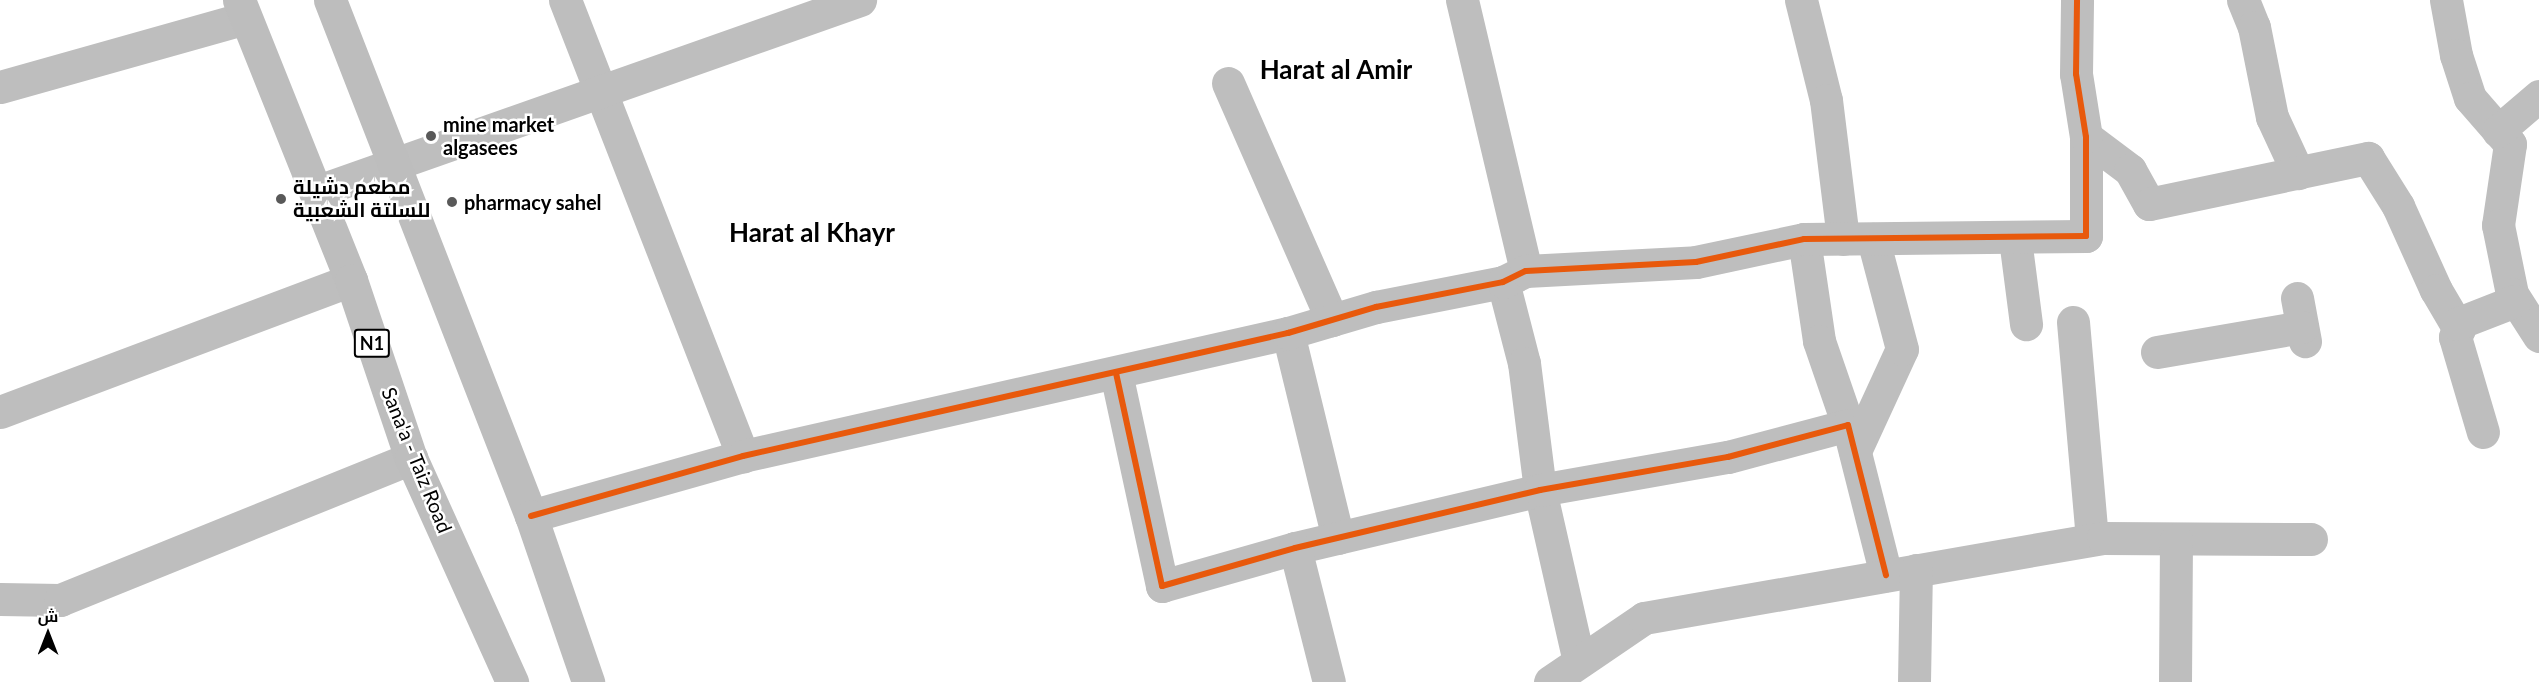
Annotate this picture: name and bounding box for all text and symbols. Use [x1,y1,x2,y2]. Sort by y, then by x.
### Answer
district label: Harat al Amir [1259,54,1413,86]
place label: mine market algasees [443,112,554,159]
marker: mine market algasees [424,129,438,143]
place label: مطعم دشيلة للسلتة الشعبية [293,175,430,222]
place label: pharmacy sahel [464,190,602,214]
marker: مطعم دشيلة للسلتة الشعبية [274,192,288,206]
marker: pharmacy sahel [445,195,459,209]
district label: Harat al Khayr [729,217,895,249]
road number: N1 [352,328,392,358]
street label: Sana'a - Taiz Road [377,383,457,537]
north arrow [18,604,78,664]
text: ش [38,606,58,625]

